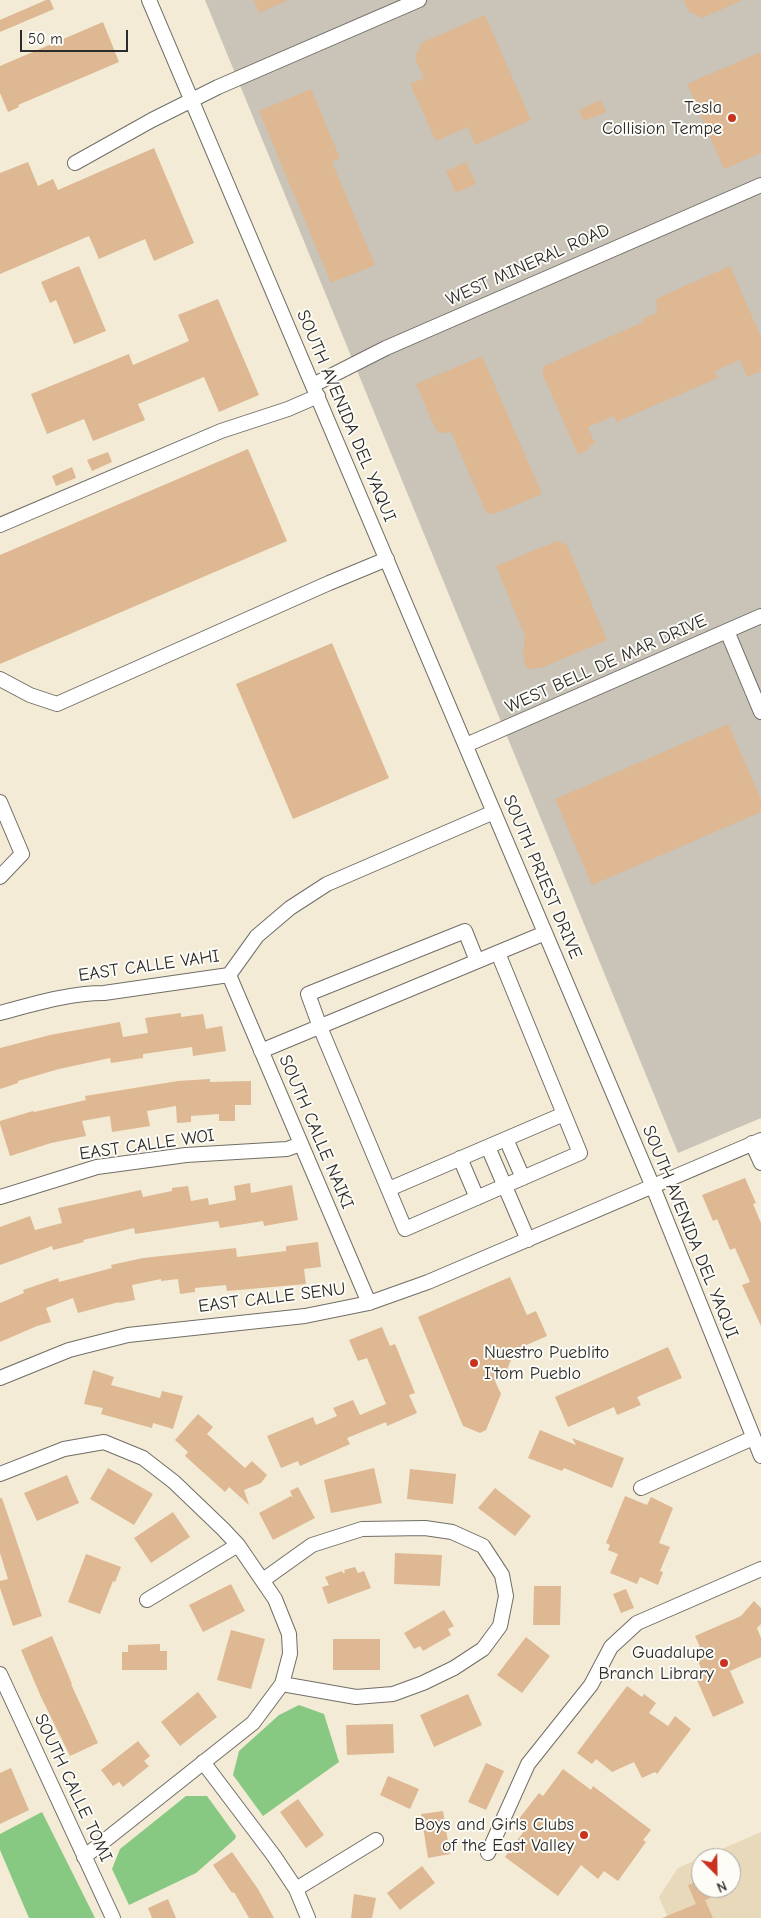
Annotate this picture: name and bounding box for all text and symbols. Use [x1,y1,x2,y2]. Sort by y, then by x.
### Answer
scale bar [22,20,130,52]
text: 50 m [28,30,63,48]
place label: Tesla Collision Tempe [602,97,722,140]
marker: Tesla Collision Tempe [726,112,738,124]
street label: WEST MINERAL ROAD [443,219,613,311]
street label: SOUTH AVENIDA DEL YAQUI [292,307,400,525]
street label: WEST BELL DE MAR DRIVE [502,610,710,718]
street label: SOUTH PRIEST DRIVE [498,792,586,962]
street label: EAST CALLE VAHI [77,945,221,987]
street label: SOUTH CALLE NAIKI [274,1052,358,1212]
street label: SOUTH AVENIDA DEL YAQUI [637,1122,743,1342]
street label: EAST CALLE WOI [78,1125,216,1165]
street label: EAST CALLE SENU [197,1278,347,1318]
place label: Nuestro Pueblito I'tom Pueblo [484,1342,609,1385]
marker: Nuestro Pueblito I'tom Pueblo [468,1357,480,1369]
place label: Guadalupe Branch Library [598,1642,714,1685]
marker: Guadalupe Branch Library [718,1657,730,1669]
street label: SOUTH CALLE TOMI [29,1711,117,1865]
place label: Boys and Girls Clubs of the East Valley [414,1814,574,1856]
marker: Boys and Girls Clubs of the East Valley [578,1829,590,1841]
north arrow [691,1848,741,1898]
text: N [714,1877,729,1896]

